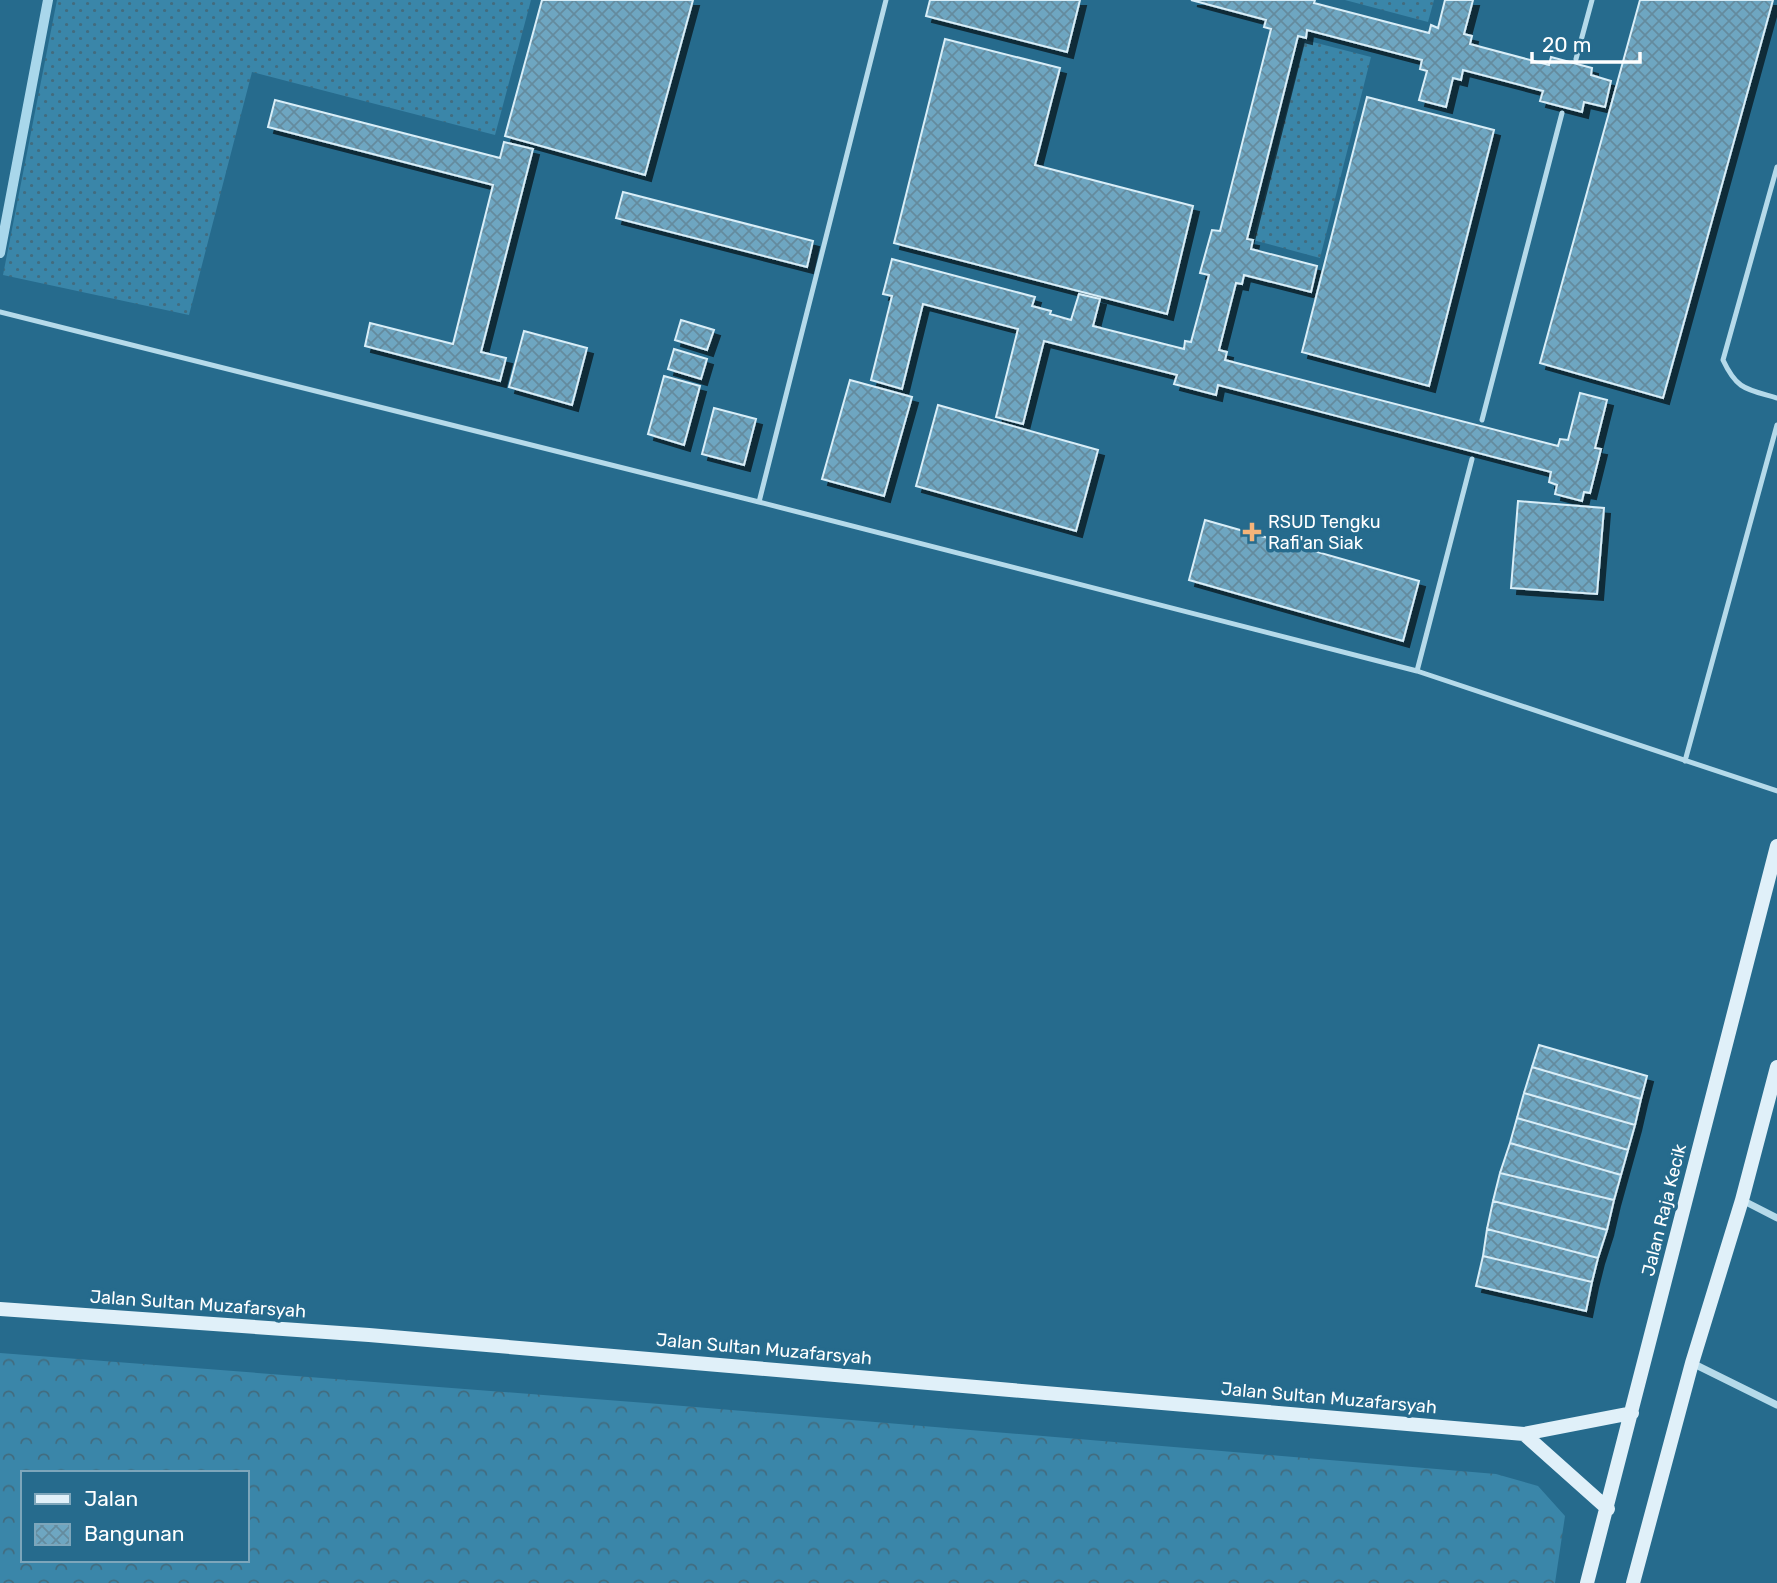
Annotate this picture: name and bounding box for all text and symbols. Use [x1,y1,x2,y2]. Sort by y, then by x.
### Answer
scale bar [1532,21,1640,65]
text: 20 m [1542,32,1591,57]
place label: RSUD Tengku Rafi'an Siak [1268,511,1381,554]
marker: RSUD Tengku Rafi'an Siak [1242,522,1262,542]
street label: Jalan Raja Kecik [1637,1141,1691,1278]
street label: Jalan Sultan Muzafarsyah [89,1285,307,1323]
street label: Jalan Sultan Muzafarsyah [655,1329,873,1369]
street label: Jalan Sultan Muzafarsyah [1220,1378,1438,1418]
legend [21,1471,248,1562]
text: Jalan [84,1486,138,1511]
text: Bangunan [84,1521,185,1546]

